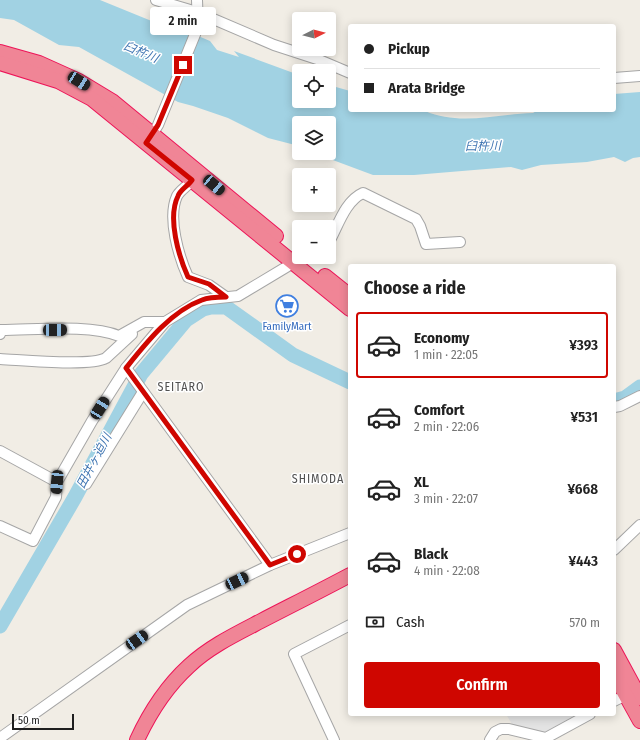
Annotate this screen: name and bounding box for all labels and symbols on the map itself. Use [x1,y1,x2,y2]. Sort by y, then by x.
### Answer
callout: 2 min [150,7,216,35]
north arrow [292,12,336,56]
water label: 臼杵川 [122,39,162,66]
route end [174,56,192,74]
car [66,70,92,92]
water label: 臼杵川 [465,139,503,153]
car [201,173,227,197]
supermarket icon: FamilyMart [274,293,300,319]
place label: FamilyMart [262,320,312,333]
car [43,324,67,336]
district label: SEITARO [158,380,204,394]
car [89,395,111,421]
water label: 田井ヶ迫川 [74,429,115,491]
car [50,470,64,494]
district label: SHIMODA [292,472,344,486]
route start [288,545,306,563]
car [224,570,250,592]
car [124,628,150,652]
scale bar [12,712,74,731]

